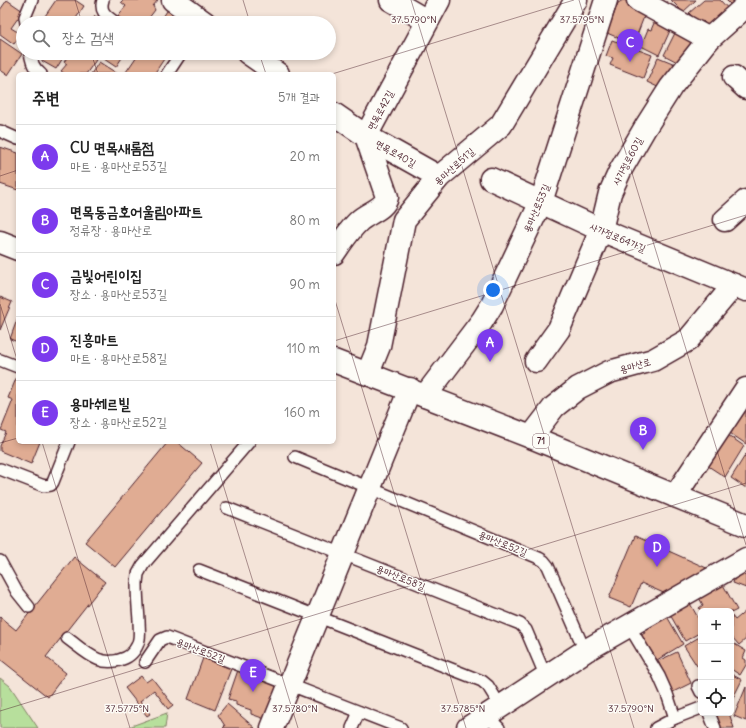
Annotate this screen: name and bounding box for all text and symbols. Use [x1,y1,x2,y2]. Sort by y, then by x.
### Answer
text: 37.5790°N [391,13,437,26]
text: 37.5795°N [559,13,605,26]
search box [16,16,336,60]
icon: search [30,27,52,49]
text: 장소 검색 [62,28,114,47]
pin: C [617,29,643,62]
text: 주변 [32,87,59,109]
street label: 면목로42길 [365,88,396,132]
text: 5개 결과 [278,89,320,106]
street label: 사가정로60길 [609,135,646,188]
street label: 면목로40길 [373,137,418,170]
text: CU 면목새롬점 [70,138,154,157]
street label: 용마산로51길 [431,145,477,188]
text: A [41,148,49,165]
text: 20 m [290,148,320,165]
text: 마트 · 용마산로53길 [70,158,167,175]
street label: 용마산로53길 [520,182,553,235]
text: 면목동금호어울림아파트 [70,202,203,221]
text: B [41,212,49,229]
text: 80 m [289,212,320,229]
street label: 사가정로64가길 [588,220,648,255]
text: 정류장 · 용마산로 [70,222,152,239]
text: 금빛어린이집 [70,266,142,285]
text: C [41,276,49,293]
text: 90 m [289,276,320,293]
your location [483,280,503,300]
text: 장소 · 용마산로53길 [70,286,167,303]
pin: A [477,329,503,362]
text: 진흥마트 [70,330,118,349]
text: D [40,340,50,357]
text: 110 m [287,340,320,357]
text: 마트 · 용마산로58길 [70,350,167,367]
street label: 용마산로 [618,355,652,376]
text: 용마쉐르빌 [70,394,130,413]
text: E [41,404,49,421]
text: 160 m [284,404,320,421]
text: 장소 · 용마산로52길 [70,414,167,431]
pin: B [630,417,656,450]
road number: 71 [533,434,549,448]
street label: 용마산로52길 [477,528,529,559]
pin: D [644,534,670,567]
street label: 용마산로58길 [374,562,427,593]
map controls [698,608,734,716]
button: + [698,608,734,644]
street label: 용마산로52길 [174,635,227,666]
button: − [698,644,734,680]
pin: E [240,659,266,692]
button: locate [698,680,734,716]
text: 37.5775°N [105,702,149,715]
text: 37.5780°N [272,702,318,715]
text: 37.5785°N [440,702,486,715]
text: 37.5790°N [608,702,654,715]

